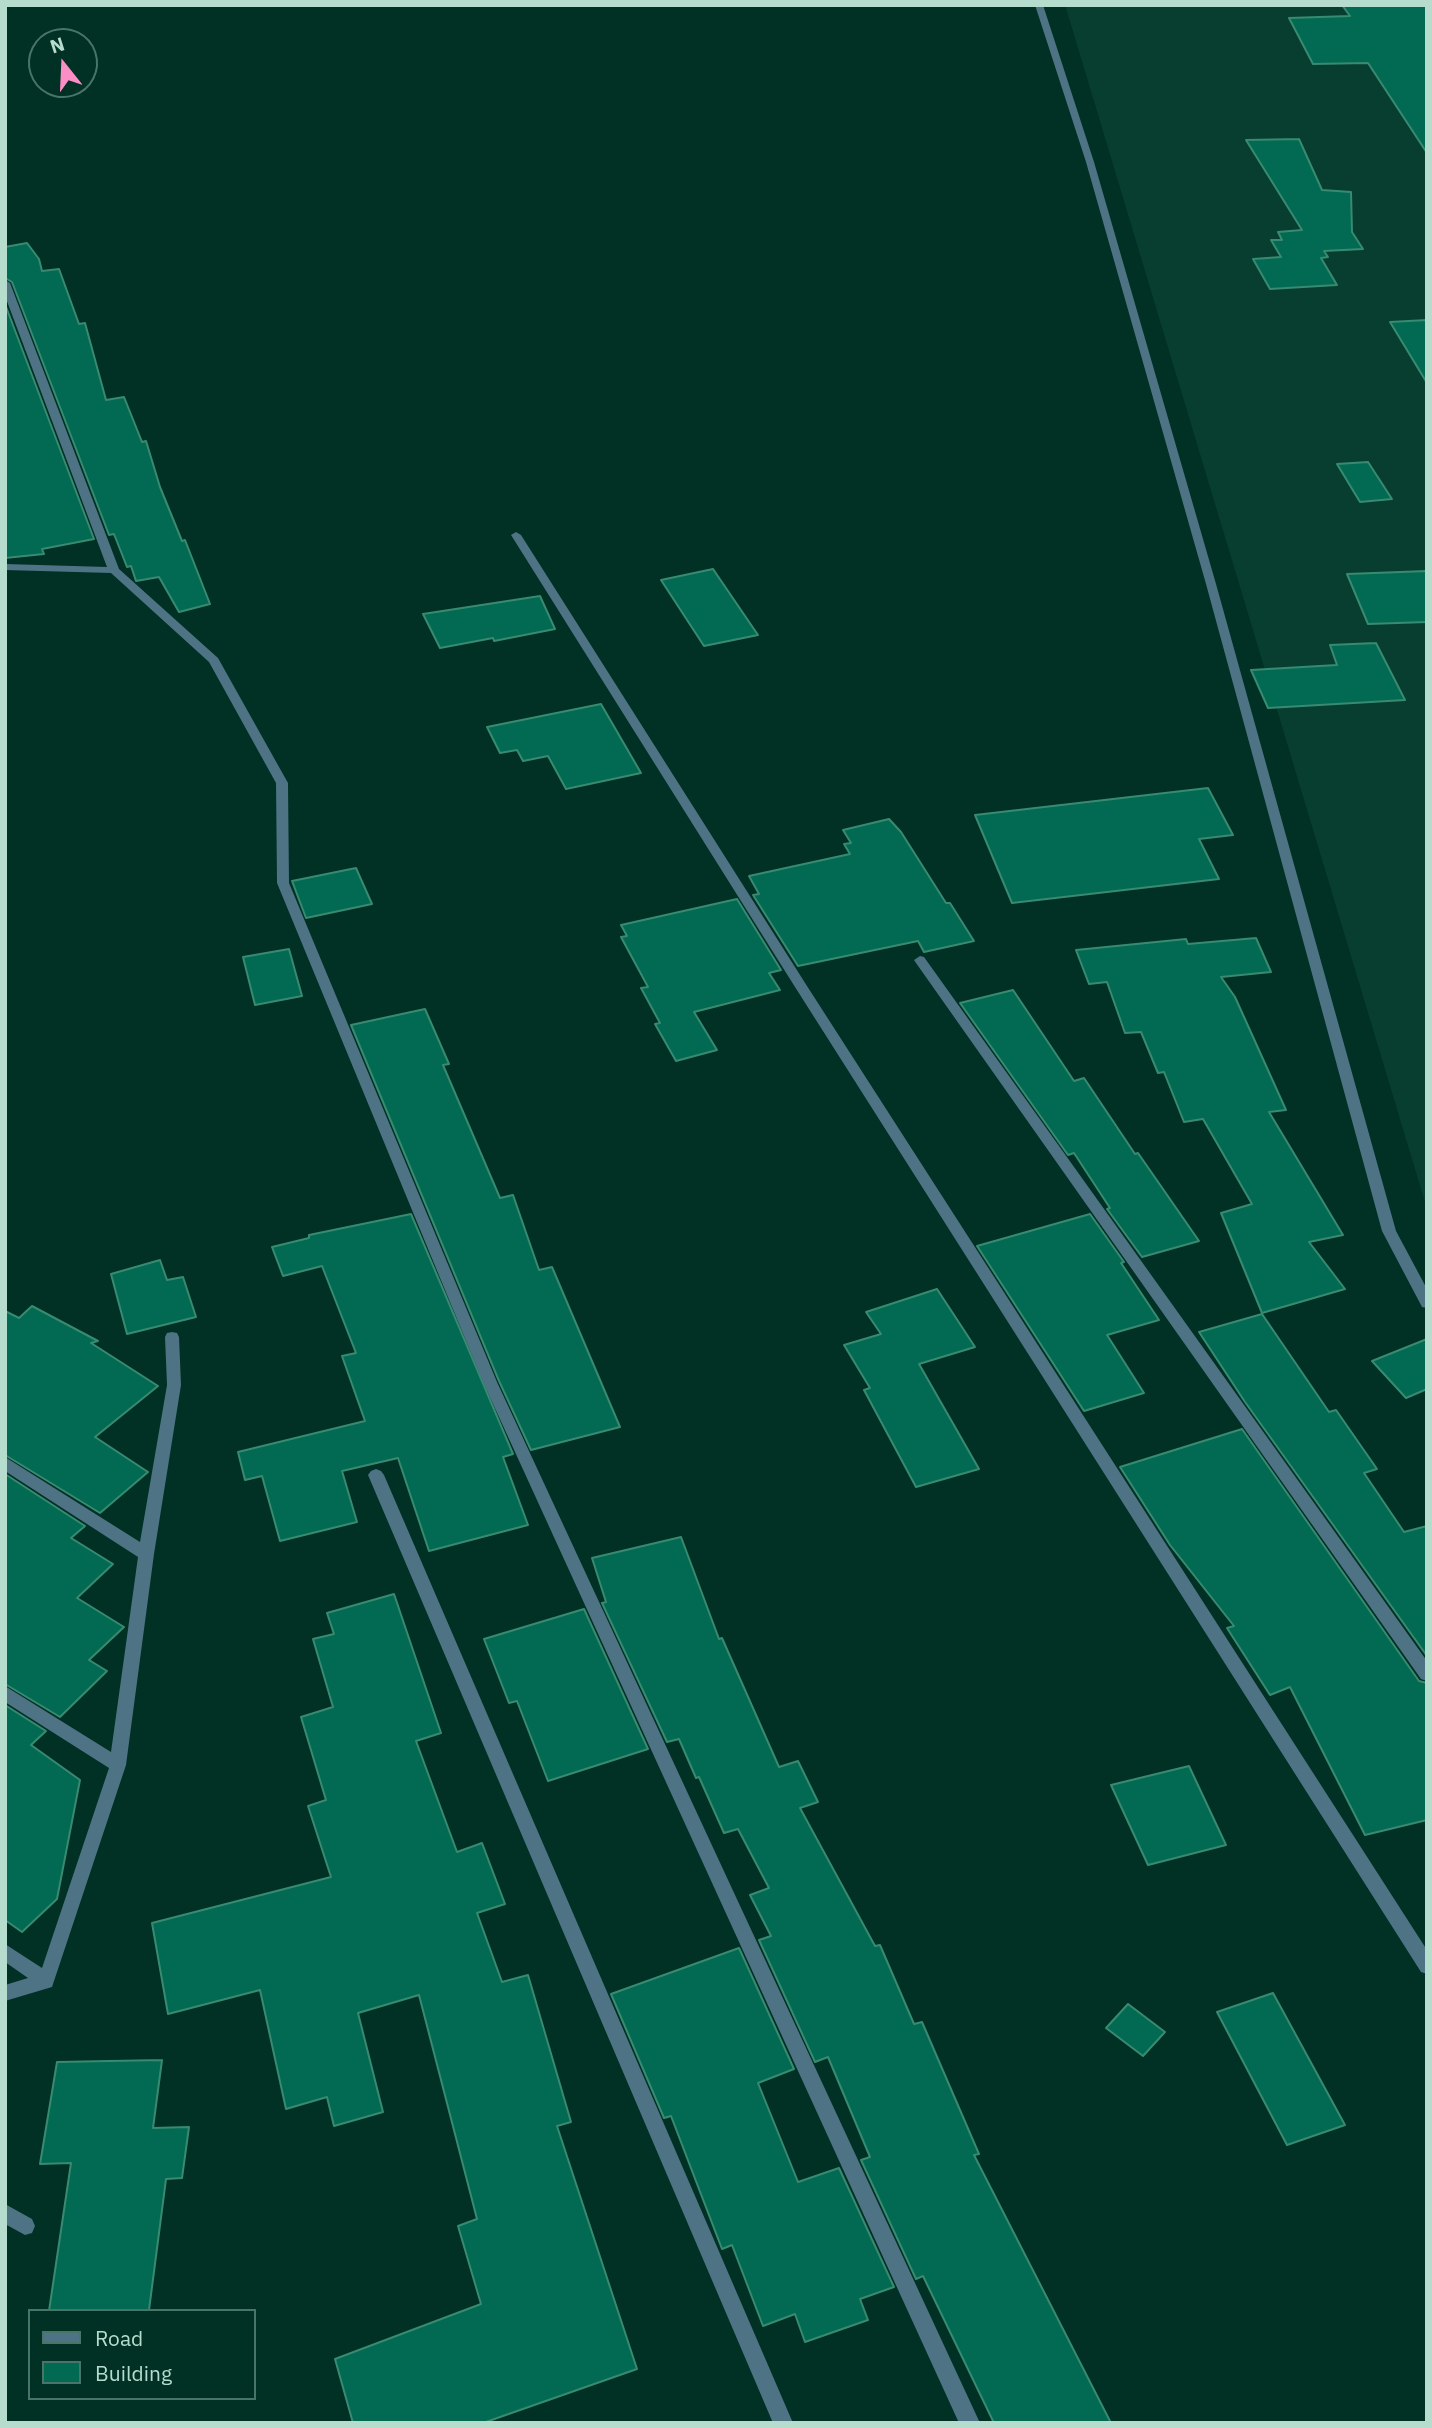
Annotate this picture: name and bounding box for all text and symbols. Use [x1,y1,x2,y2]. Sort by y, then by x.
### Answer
north arrow [28,28,98,98]
text: N [47,31,67,58]
legend [28,2309,256,2400]
text: Road [95,2324,143,2352]
text: Building [95,2359,172,2387]

